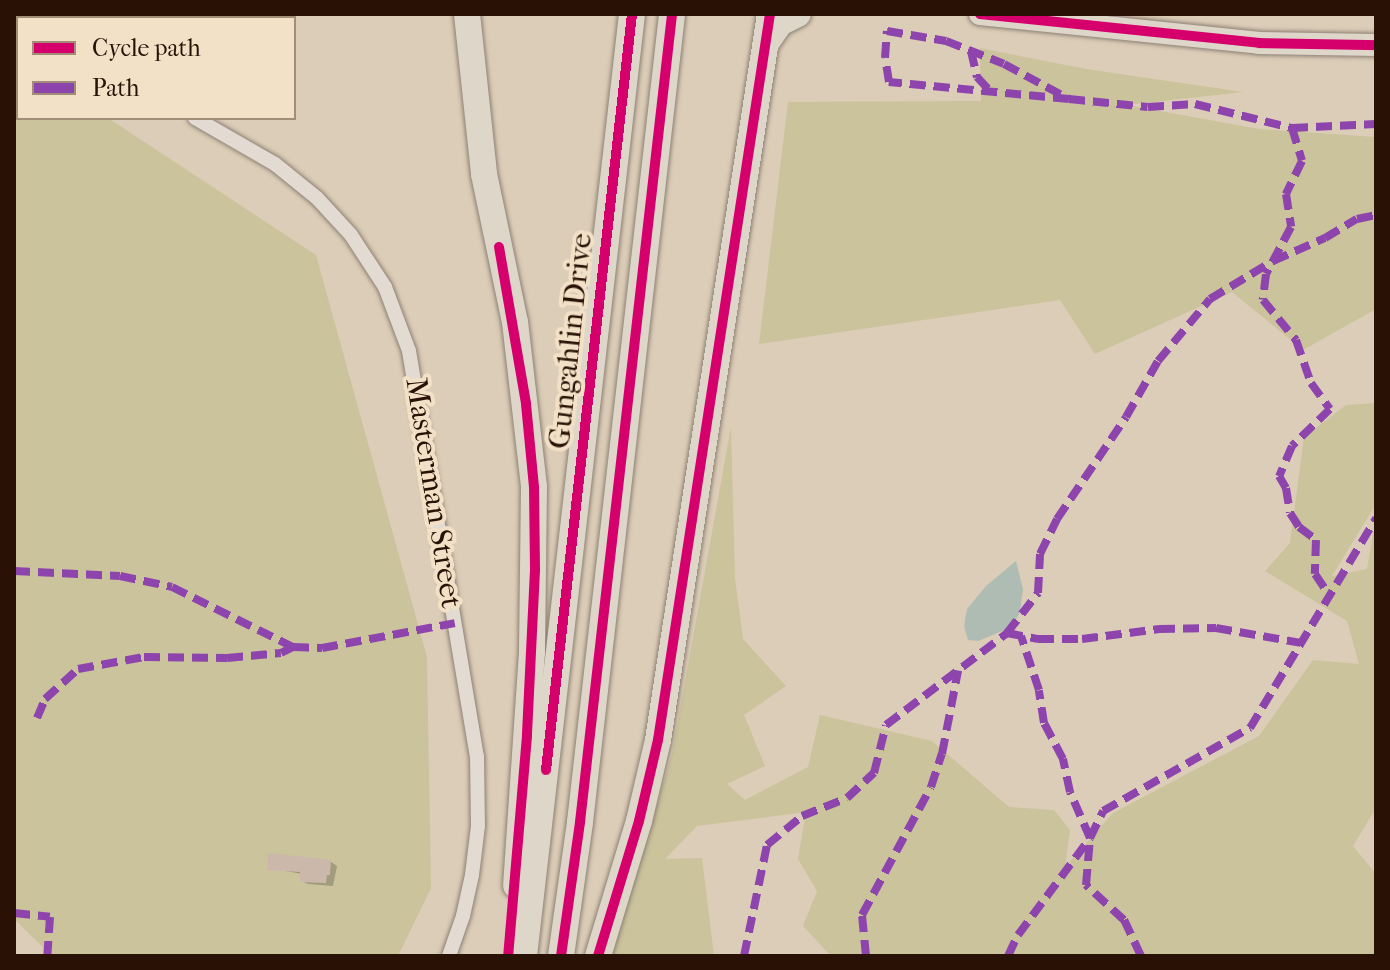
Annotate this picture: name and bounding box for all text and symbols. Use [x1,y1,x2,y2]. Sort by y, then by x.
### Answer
legend [16,16,296,120]
text: Cycle path [92,34,201,62]
text: Path [92,74,139,102]
street label: Gungahlin Drive [542,231,600,451]
street label: Masterman Street [397,375,469,611]

